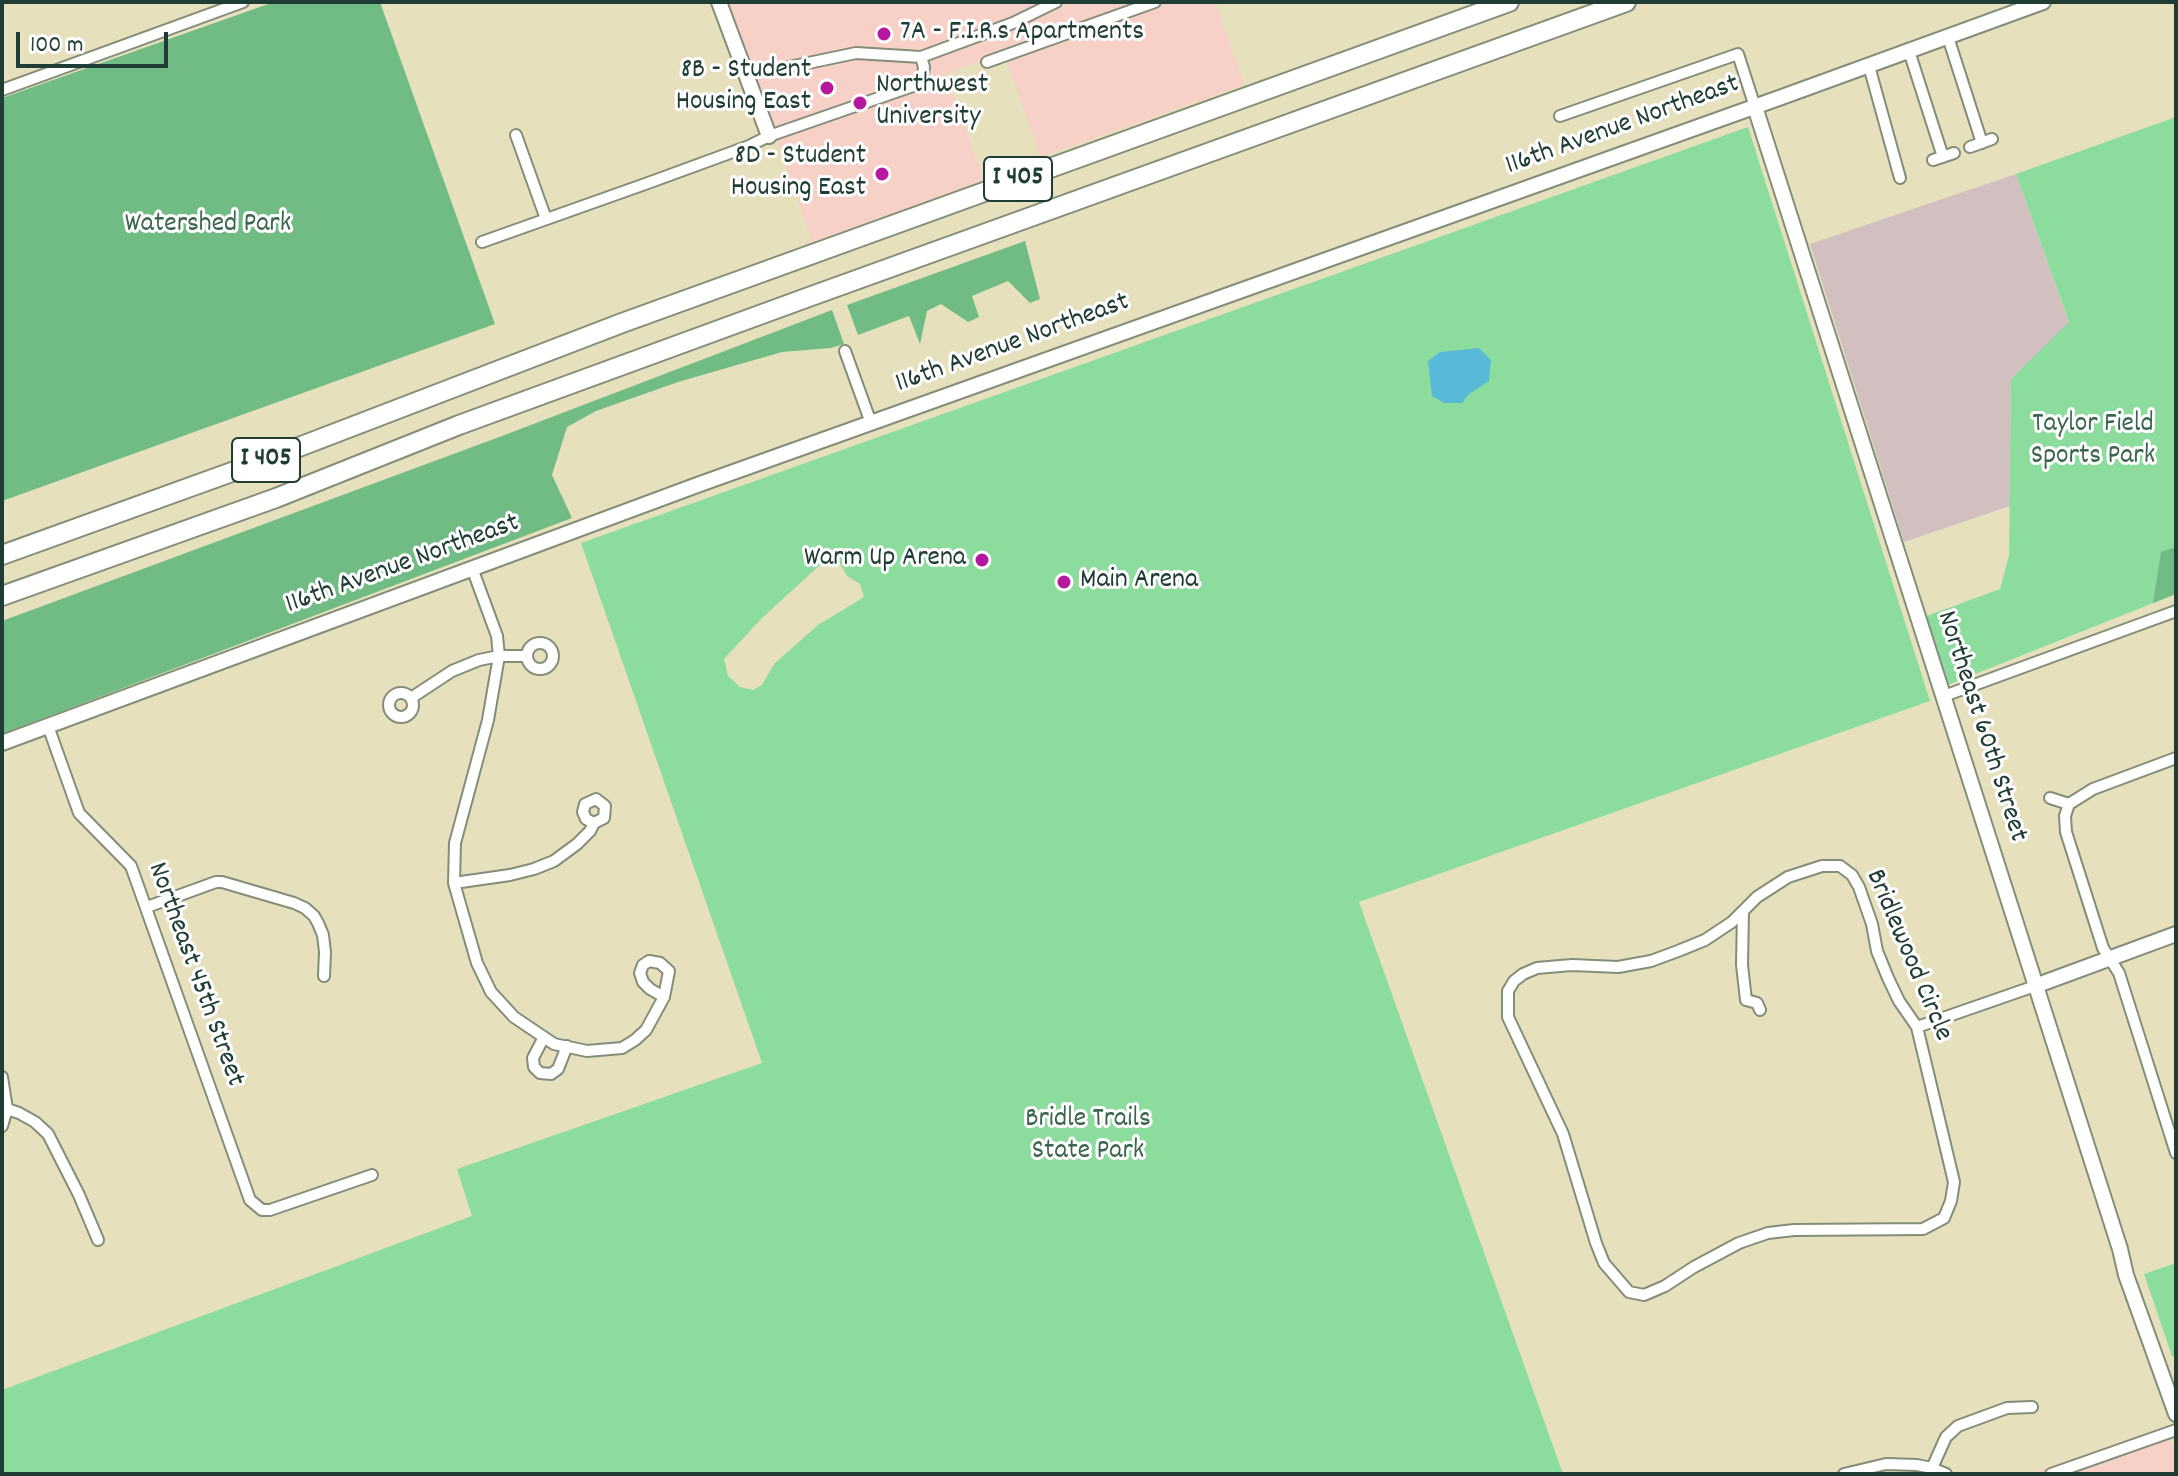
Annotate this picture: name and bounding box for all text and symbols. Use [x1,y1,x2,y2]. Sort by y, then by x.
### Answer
scale bar [20,16,172,66]
place label: 7A - F.I.R.s Apartments [900,17,1144,51]
marker: 7A - F.I.R.s Apartments [875,25,893,43]
text: 100 m [30,29,83,63]
place label: 8B - Student Housing East [676,55,811,121]
street label: 116th Avenue Northeast [1502,69,1744,185]
place label: Northwest University [876,70,988,136]
marker: 8B - Student Housing East [818,79,836,97]
marker: Northwest University [851,94,869,112]
place label: 8D - Student Housing East [731,141,866,207]
road number: I 405 [984,157,1052,201]
marker: 8D - Student Housing East [873,165,891,183]
park label: Watershed Park [125,209,291,243]
street label: 116th Avenue Northeast [892,287,1134,403]
park label: Taylor Field Sports Park [2031,409,2155,475]
road number: I 405 [232,438,300,482]
street label: 116th Avenue Northeast [282,508,524,624]
place label: Warm Up Arena [804,543,966,577]
marker: Warm Up Arena [973,551,991,569]
place label: Main Arena [1080,565,1198,599]
marker: Main Arena [1055,573,1073,591]
street label: Northeast 60th Street [1927,607,2033,847]
street label: Northeast 45th Street [138,858,250,1092]
street label: Bridlewood Circle [1856,865,1958,1047]
park label: Bridle Trails State Park [1025,1104,1151,1170]

